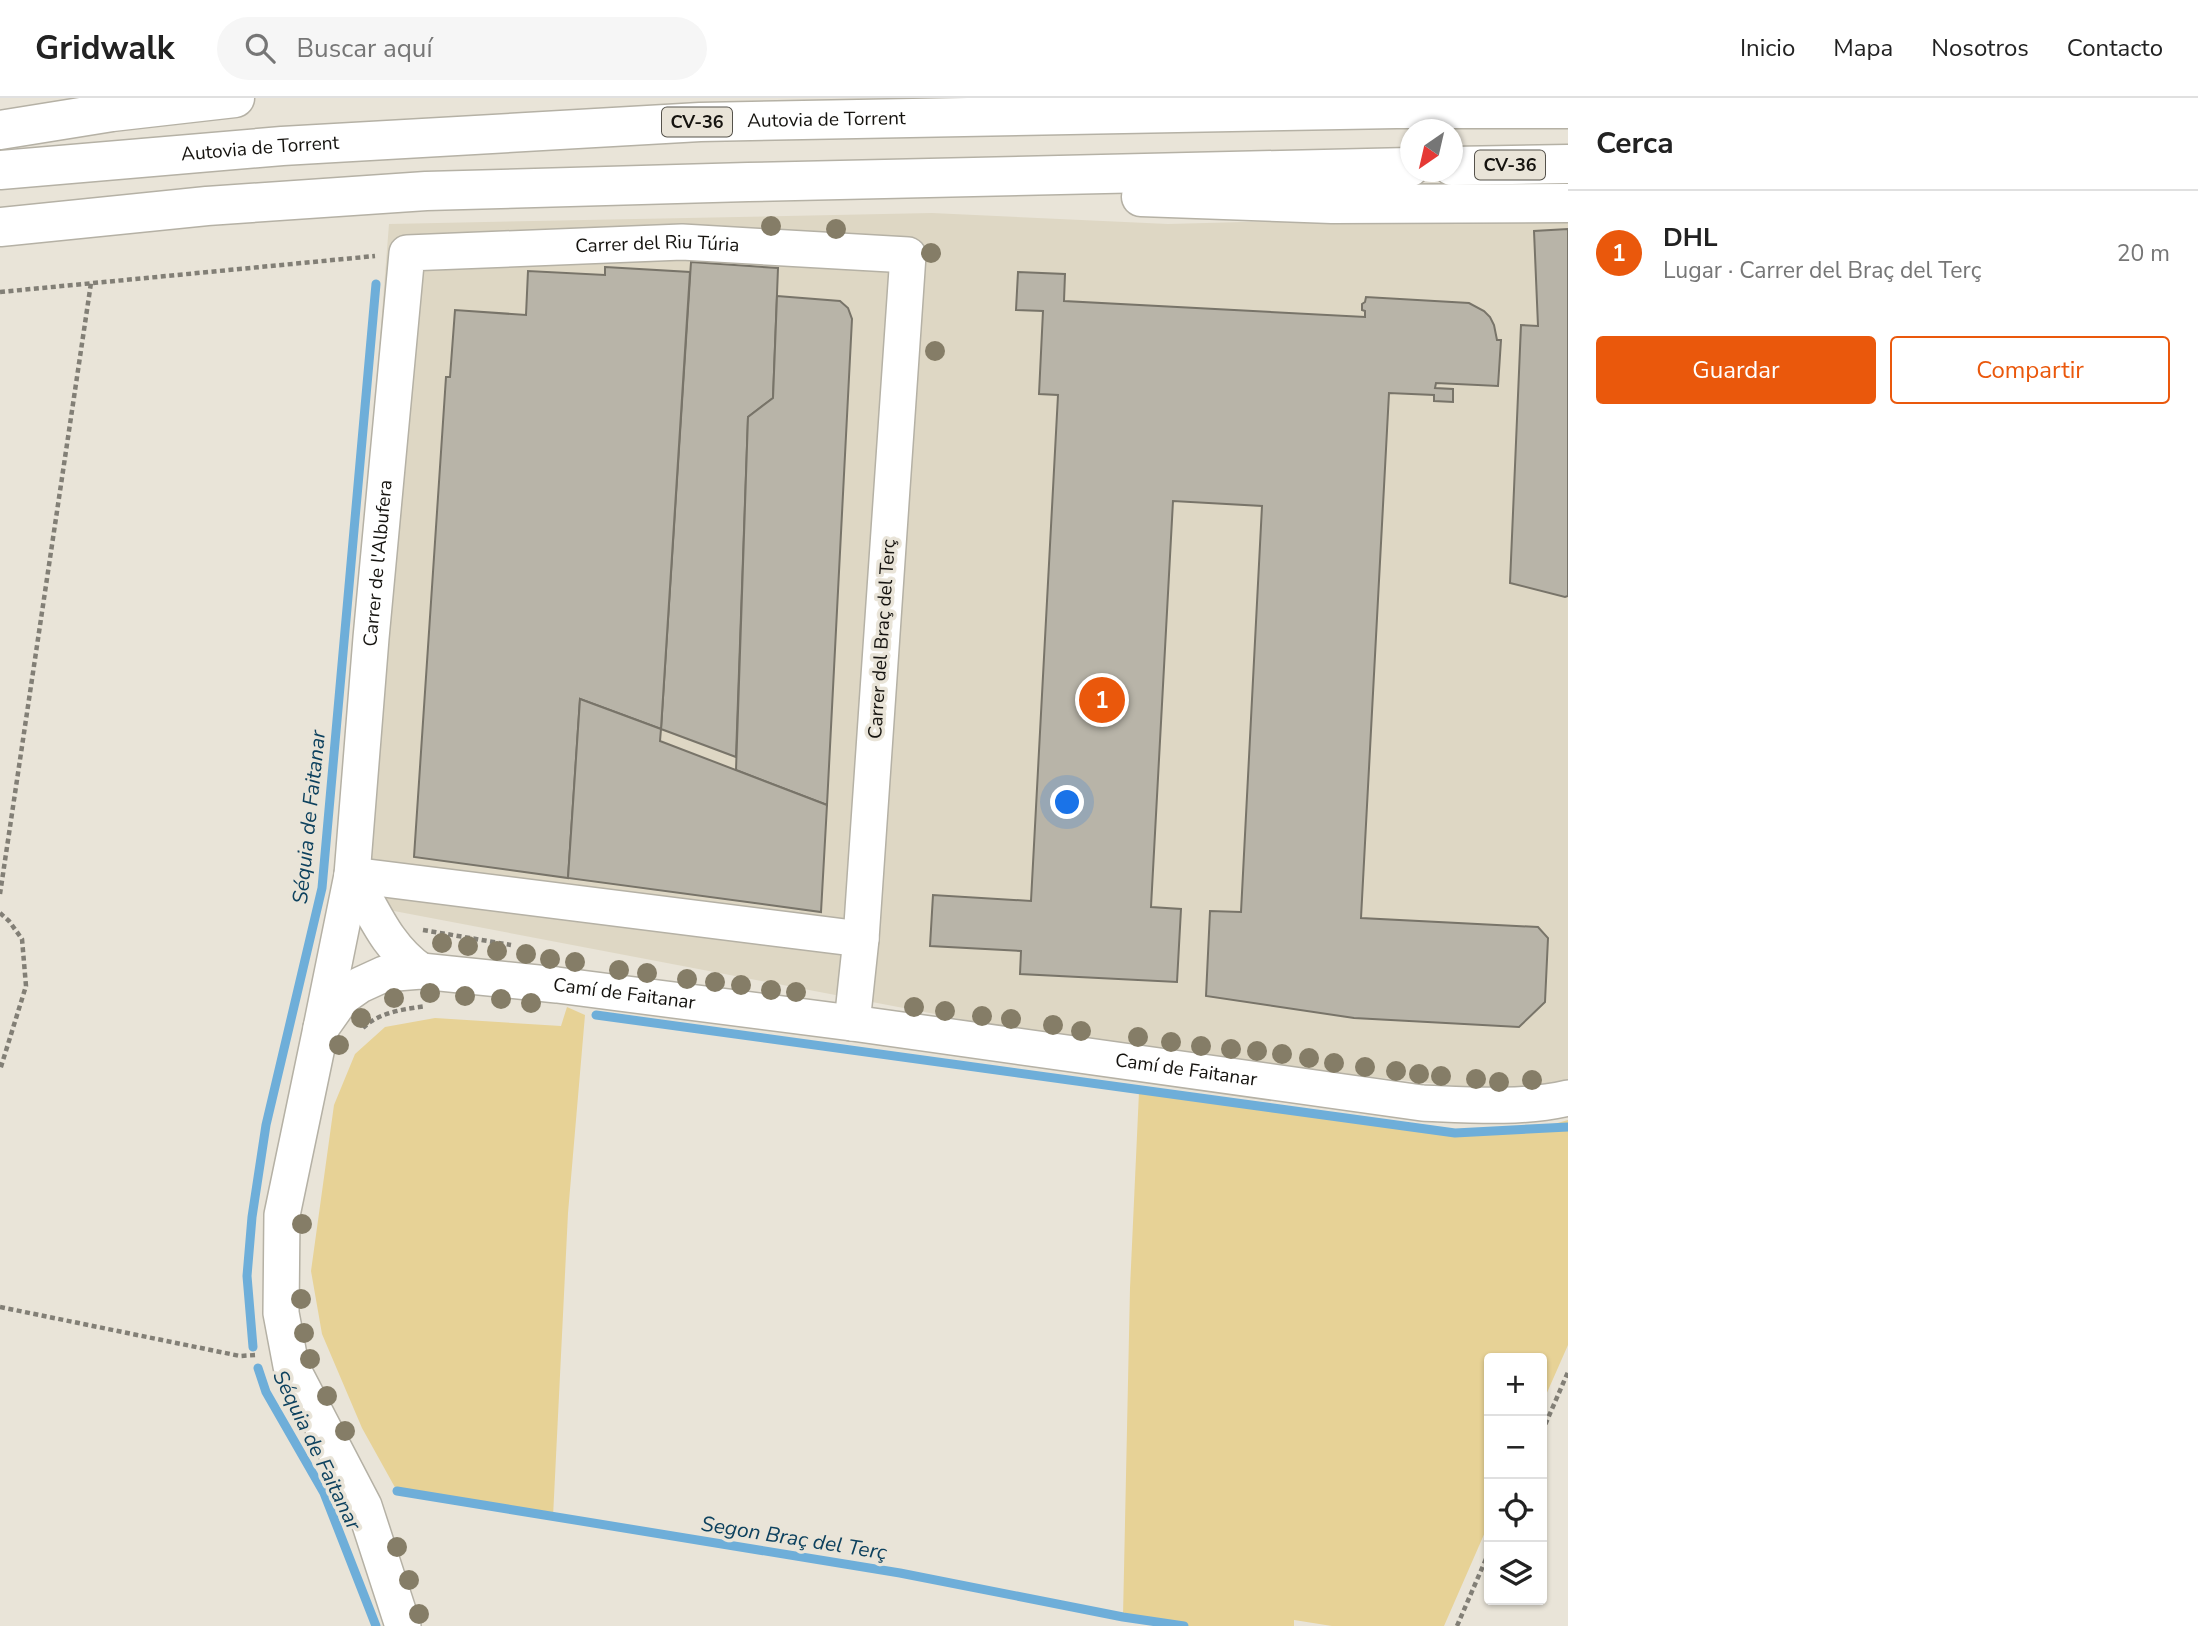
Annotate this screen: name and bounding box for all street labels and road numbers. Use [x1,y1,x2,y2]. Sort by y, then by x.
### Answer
street label: Autovia de Torrent [747,105,906,134]
road number: CV-36 [662,107,732,136]
street label: Autovia de Torrent [180,130,340,168]
road number: CV-36 [1475,150,1545,180]
street label: Carrer del Riu Túria [575,229,740,259]
street label: Carrer de l'Albufera [357,479,399,648]
street label: Carrer del Braç del Terç [862,538,902,740]
street label: Camí de Faitanar [552,972,697,1016]
street label: Camí de Faitanar [1113,1047,1259,1093]

